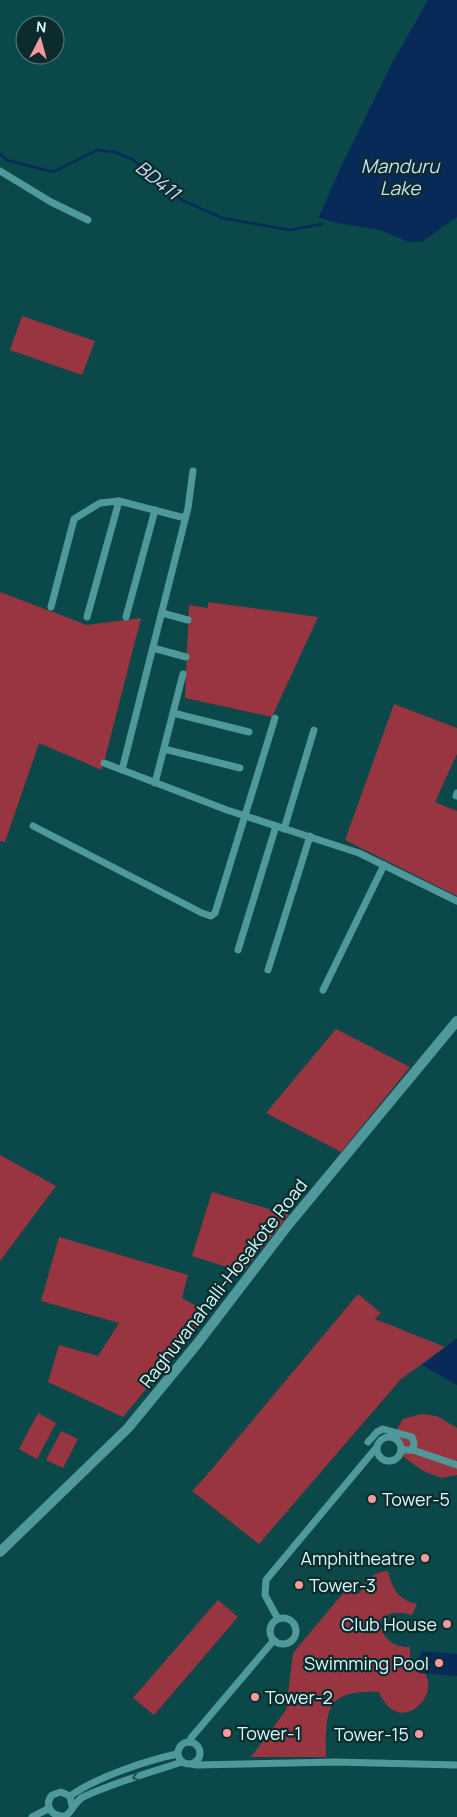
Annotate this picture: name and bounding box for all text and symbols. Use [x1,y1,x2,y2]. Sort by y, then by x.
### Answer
north arrow [15,15,65,65]
text: N [35,17,47,37]
water label: Manduru Lake [361,153,441,201]
water label: BD411 [130,154,187,207]
street label: Raghuvanahalli-Hosakote Road [134,1174,312,1392]
place label: Tower-5 [382,1487,450,1511]
marker: Tower-5 [366,1493,378,1505]
place label: Amphitheatre [301,1546,415,1570]
marker: Amphitheatre [419,1552,431,1564]
place label: Tower-3 [309,1573,376,1597]
marker: Tower-3 [293,1579,305,1591]
place label: Club House [341,1612,437,1636]
marker: Club House [441,1618,453,1630]
place label: Swimming Pool [304,1651,429,1675]
marker: Swimming Pool [433,1657,445,1669]
place label: Tower-2 [265,1685,333,1709]
marker: Tower-2 [249,1691,261,1703]
place label: Tower-1 [237,1721,302,1745]
place label: Tower-15 [334,1722,409,1746]
marker: Tower-1 [221,1727,233,1739]
marker: Tower-15 [413,1728,425,1740]
one-way arrow [132,1772,141,1782]

